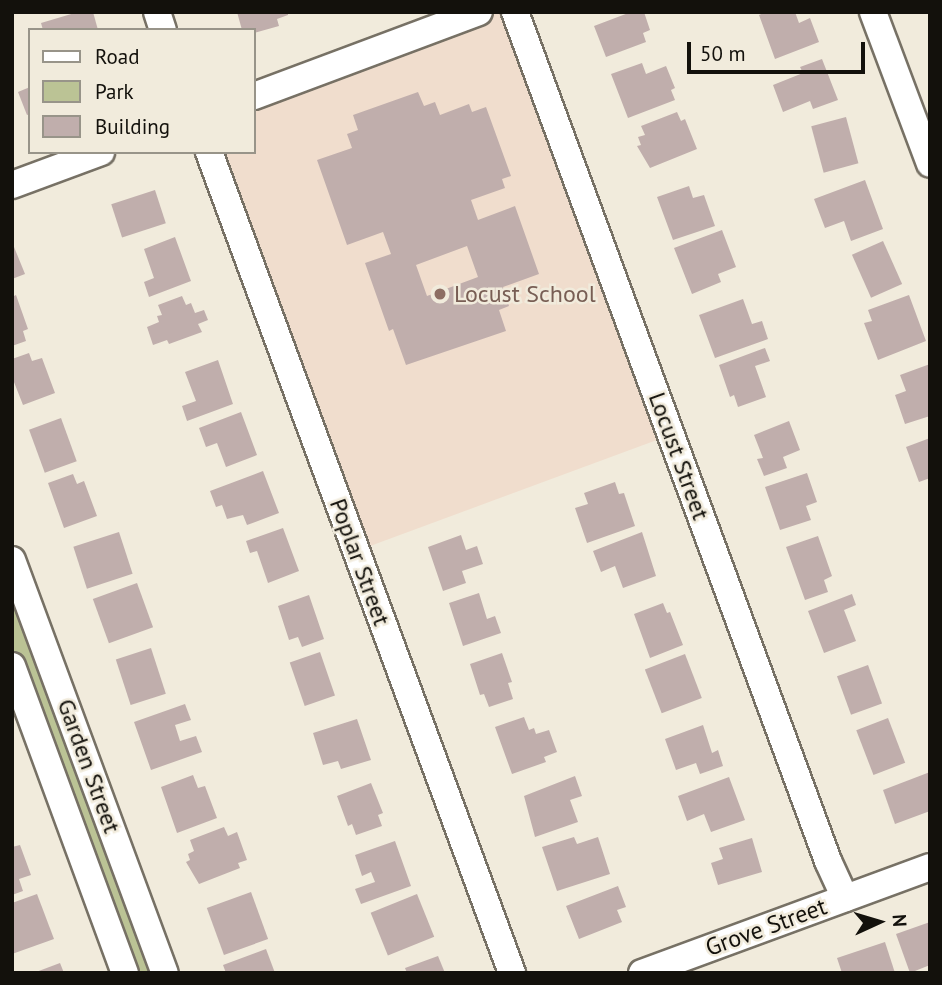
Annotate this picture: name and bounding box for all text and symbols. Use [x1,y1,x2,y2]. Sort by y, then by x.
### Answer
legend [28,28,256,154]
scale bar [690,28,869,72]
text: 50 m [700,40,746,67]
text: Road [95,43,139,70]
text: Park [95,78,134,105]
text: Building [95,113,170,140]
place label: Locust School [454,280,596,308]
marker: Locust School [432,286,448,302]
street label: Locust Street [643,388,715,524]
street label: Poplar Street [324,495,396,629]
street label: Garden Street [51,695,127,837]
north arrow [844,887,914,957]
street label: Grove Street [702,892,830,962]
text: N [888,913,912,928]

